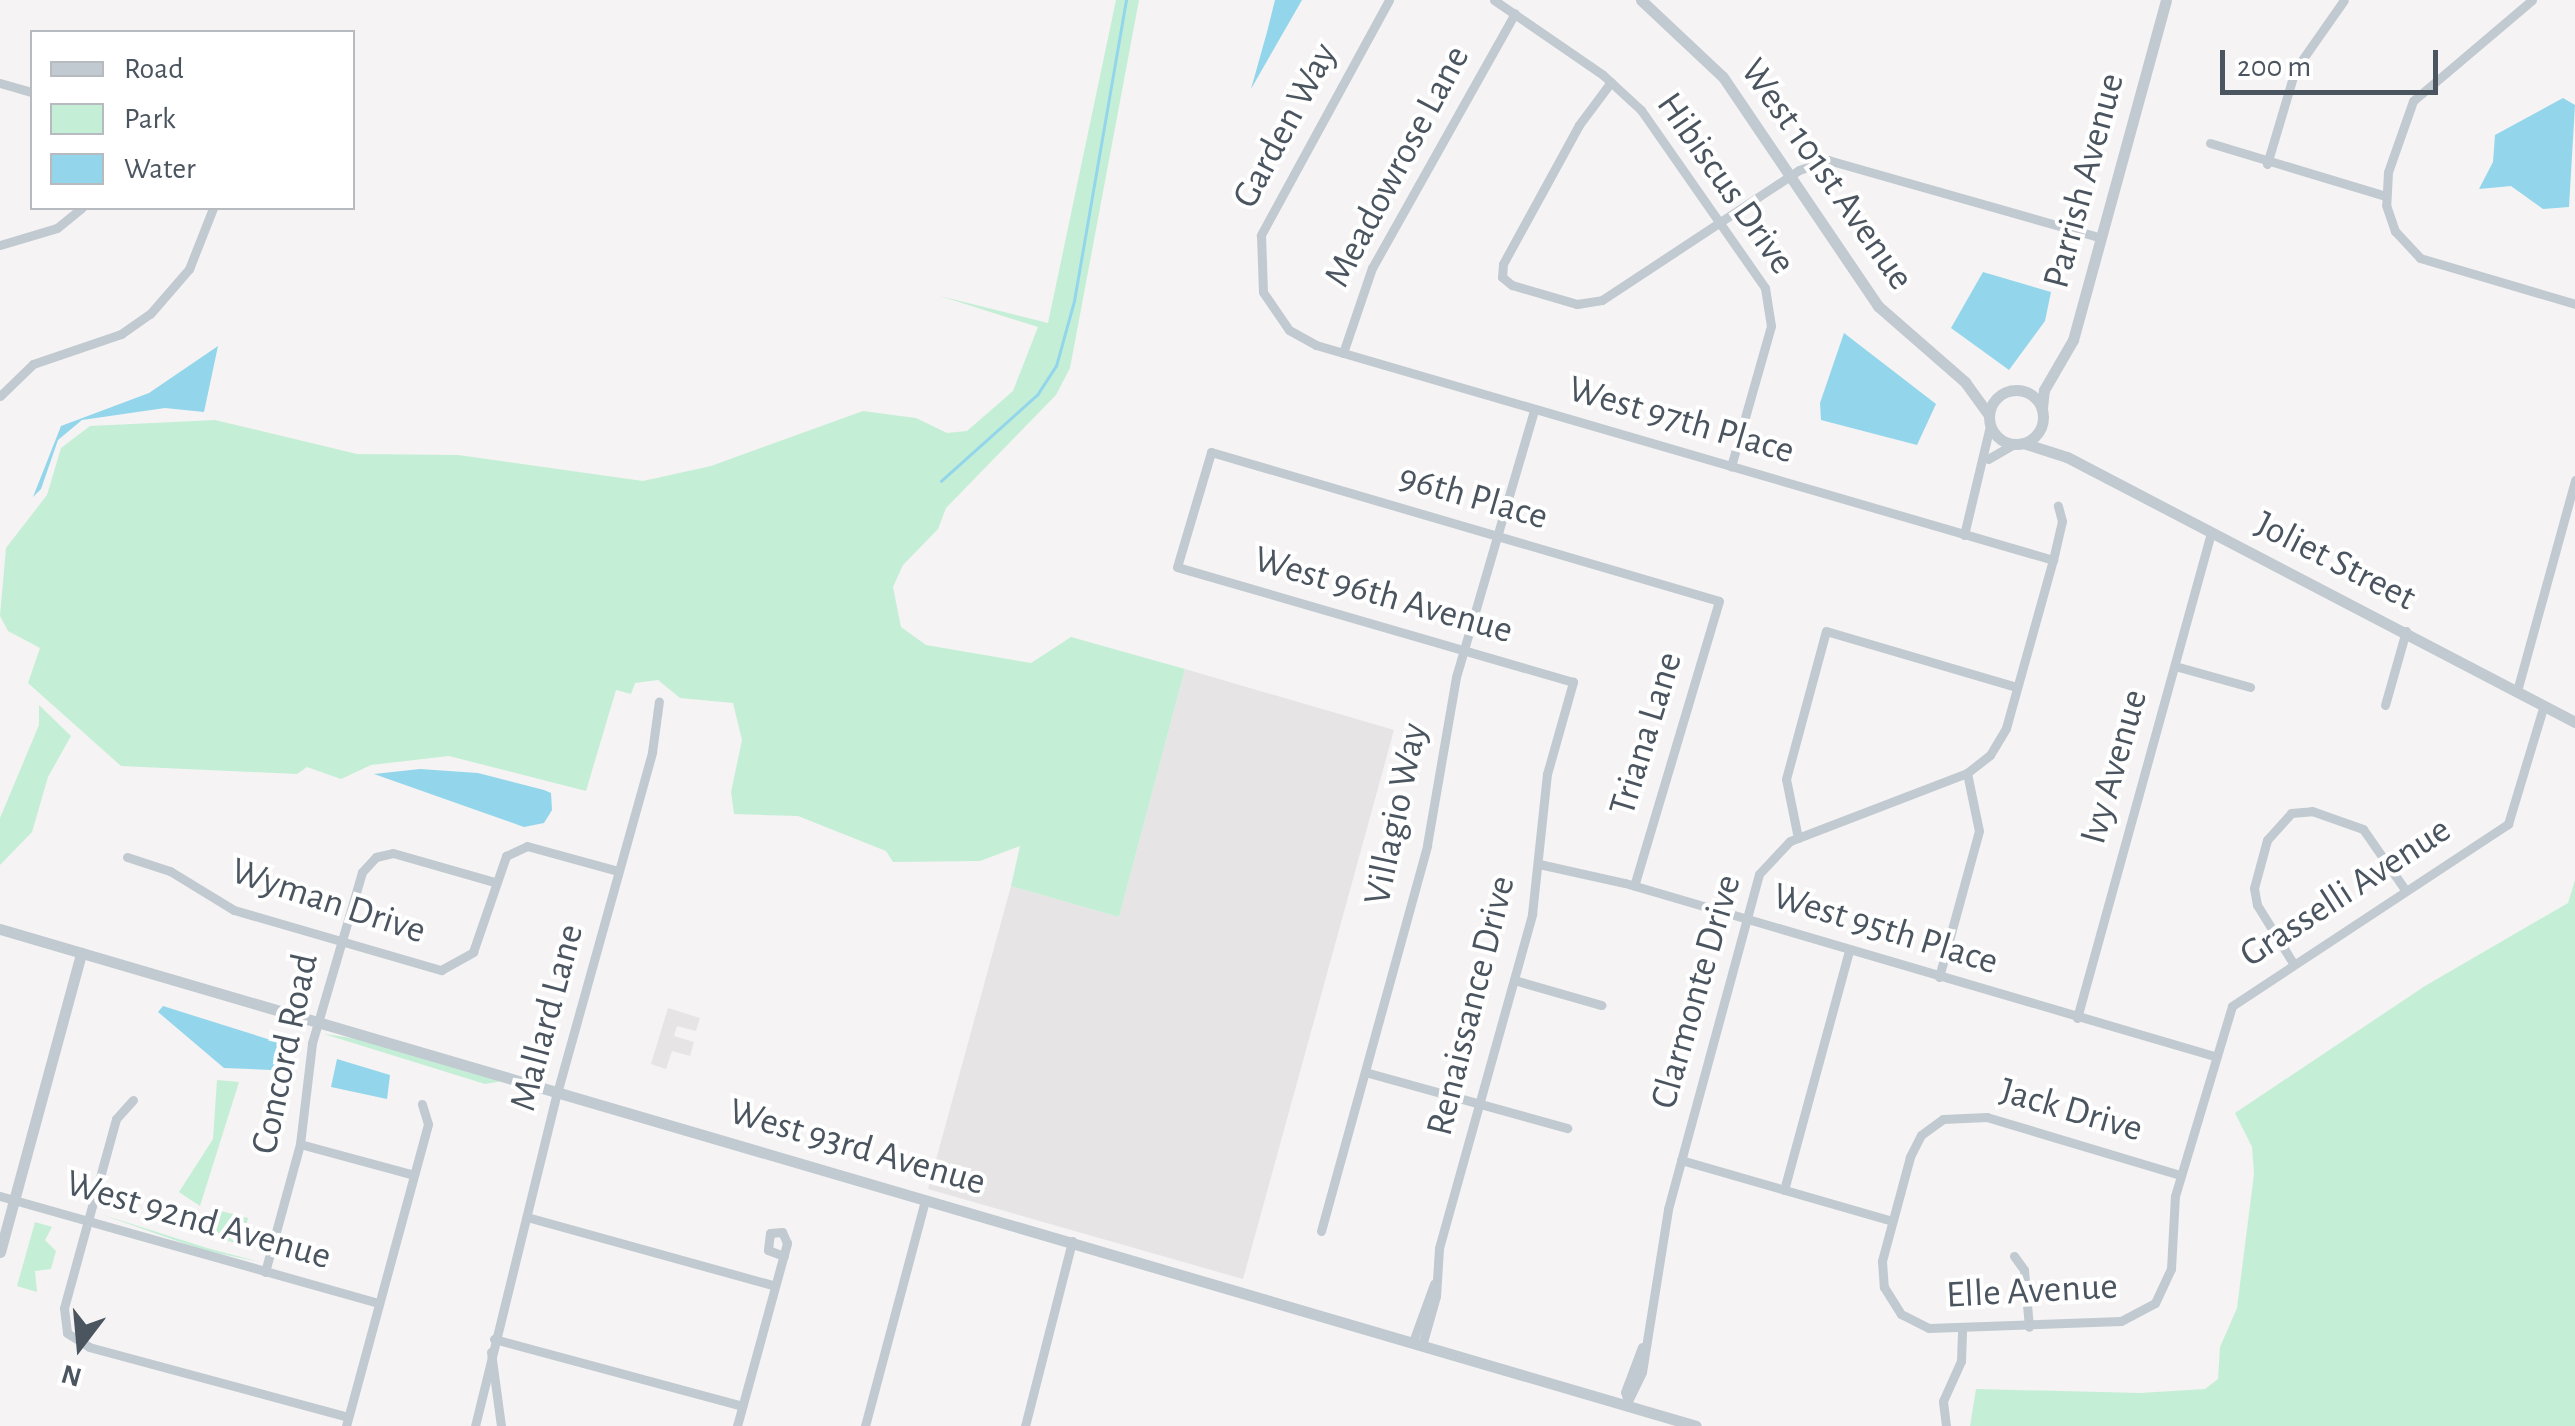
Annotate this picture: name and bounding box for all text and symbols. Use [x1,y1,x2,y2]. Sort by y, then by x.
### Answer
legend [30,30,355,210]
scale bar [2225,30,2442,92]
street label: Garden Way [1224,36,1348,216]
street label: Meadowrose Lane [1315,39,1481,295]
street label: West 101st Avenue [1729,51,1923,299]
text: 200 m [2237,52,2311,82]
text: Road [124,54,184,84]
street label: Parrish Avenue [2034,69,2136,293]
street label: Hibiscus Drive [1646,84,1804,284]
text: Park [124,104,176,134]
text: Water [124,154,196,184]
street label: West 97th Place [1563,367,1799,475]
street label: 96th Place [1393,455,1553,541]
street label: Joliet Street [2247,502,2423,622]
street label: West 96th Avenue [1248,537,1518,655]
street label: Triana Lane [1601,647,1693,821]
street label: Ivy Avenue [2071,685,2159,849]
street label: Villagio Way [1355,719,1439,909]
street label: Grasselli Avenue [2232,808,2460,978]
street label: Wyman Drive [225,849,431,955]
street label: Clarmonte Drive [1642,870,1752,1114]
street label: Renaissance Drive [1418,871,1526,1141]
street label: West 95th Place [1767,874,2003,986]
street label: Mallard Lane [501,920,595,1116]
street label: Concord Road [243,950,329,1158]
street label: Jack Drive [1995,1069,2147,1153]
street label: West 93rd Avenue [723,1090,991,1206]
street label: West 92nd Avenue [60,1161,336,1281]
street label: Elle Avenue [1945,1265,2119,1319]
north arrow [30,1296,130,1396]
text: N [59,1359,85,1391]

